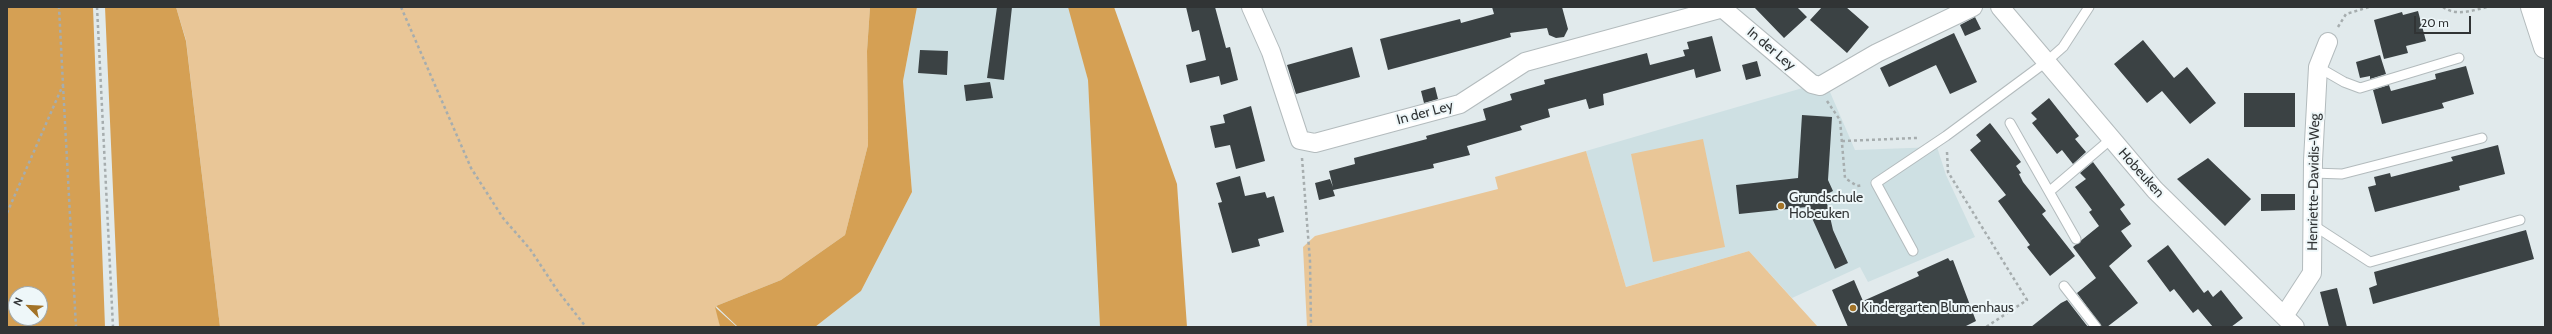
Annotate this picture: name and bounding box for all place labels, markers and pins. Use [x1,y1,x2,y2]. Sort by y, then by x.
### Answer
place label: Grundschule Hobeuken [1789,190,1863,222]
marker: Grundschule Hobeuken [1776,201,1786,211]
place label: Kindergarten Blumenhaus [1861,300,2014,316]
marker: Kindergarten Blumenhaus [1848,303,1858,313]

